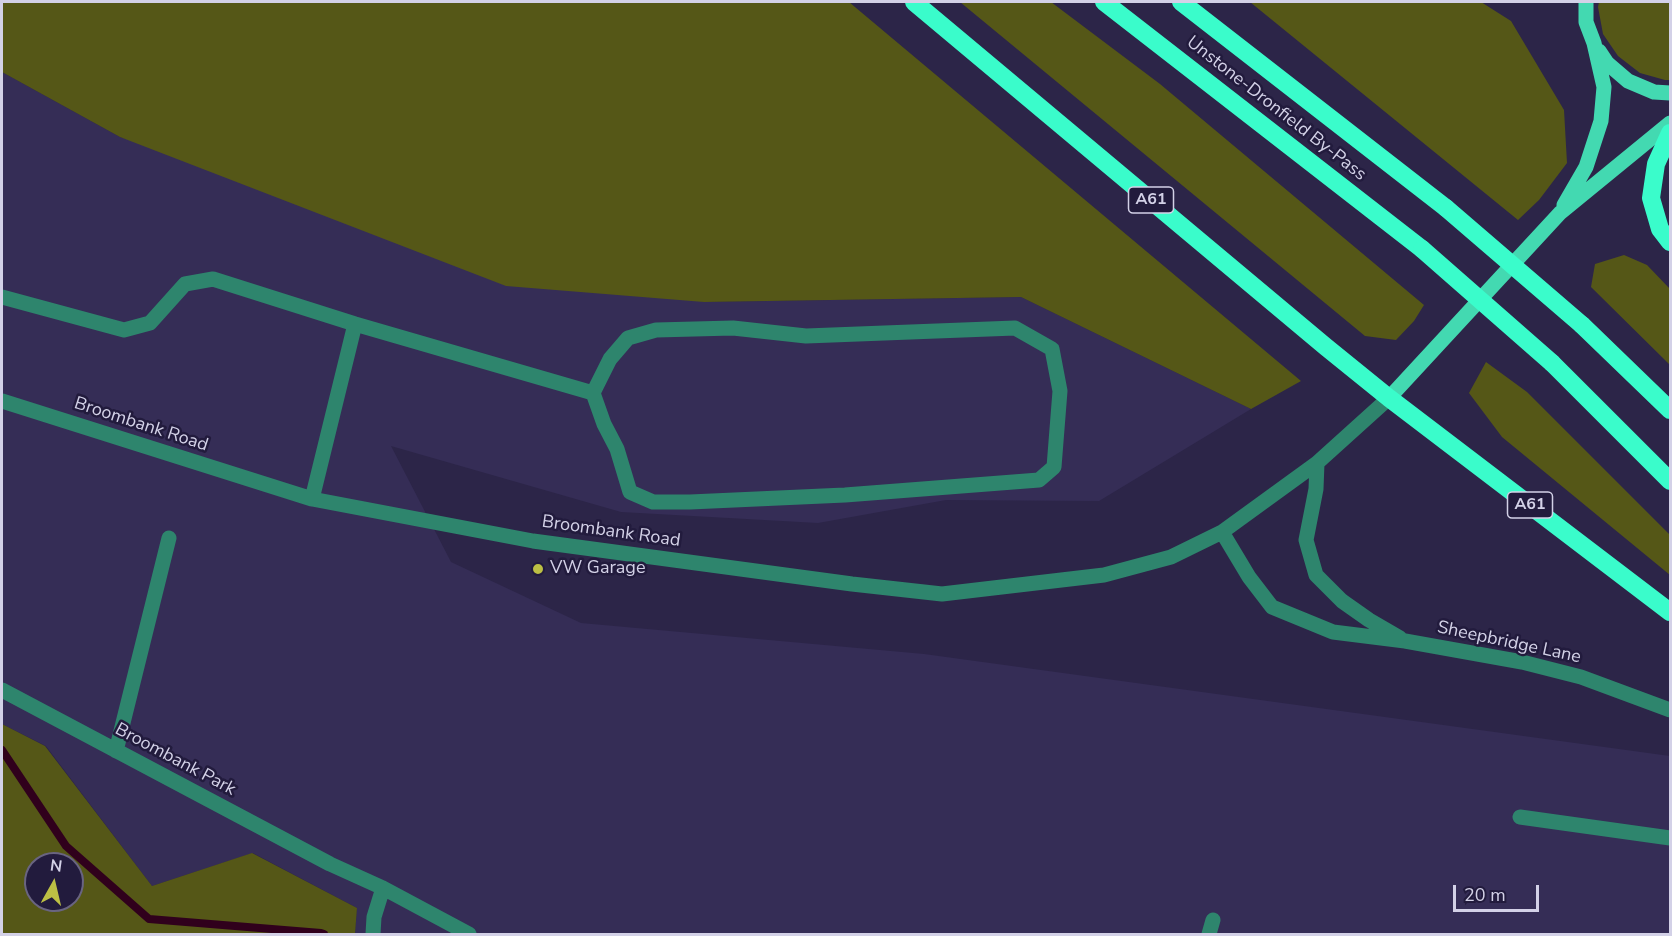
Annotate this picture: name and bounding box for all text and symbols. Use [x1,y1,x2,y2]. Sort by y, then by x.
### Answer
street label: Unstone-Dronfield By-Pass [1182,32,1370,186]
road number: A61 [1128,187,1174,213]
street label: Broombank Road [71,393,211,457]
road number: A61 [1508,492,1552,518]
street label: Broombank Road [540,512,682,552]
place label: VW Garage [550,558,645,580]
marker: VW Garage [531,562,545,576]
street label: Sheepbridge Lane [1435,617,1583,669]
street label: Broombank Park [111,719,239,801]
north arrow [24,852,84,912]
text: N [49,854,64,878]
scale bar [1456,873,1542,911]
text: 20 m [1464,883,1506,907]

